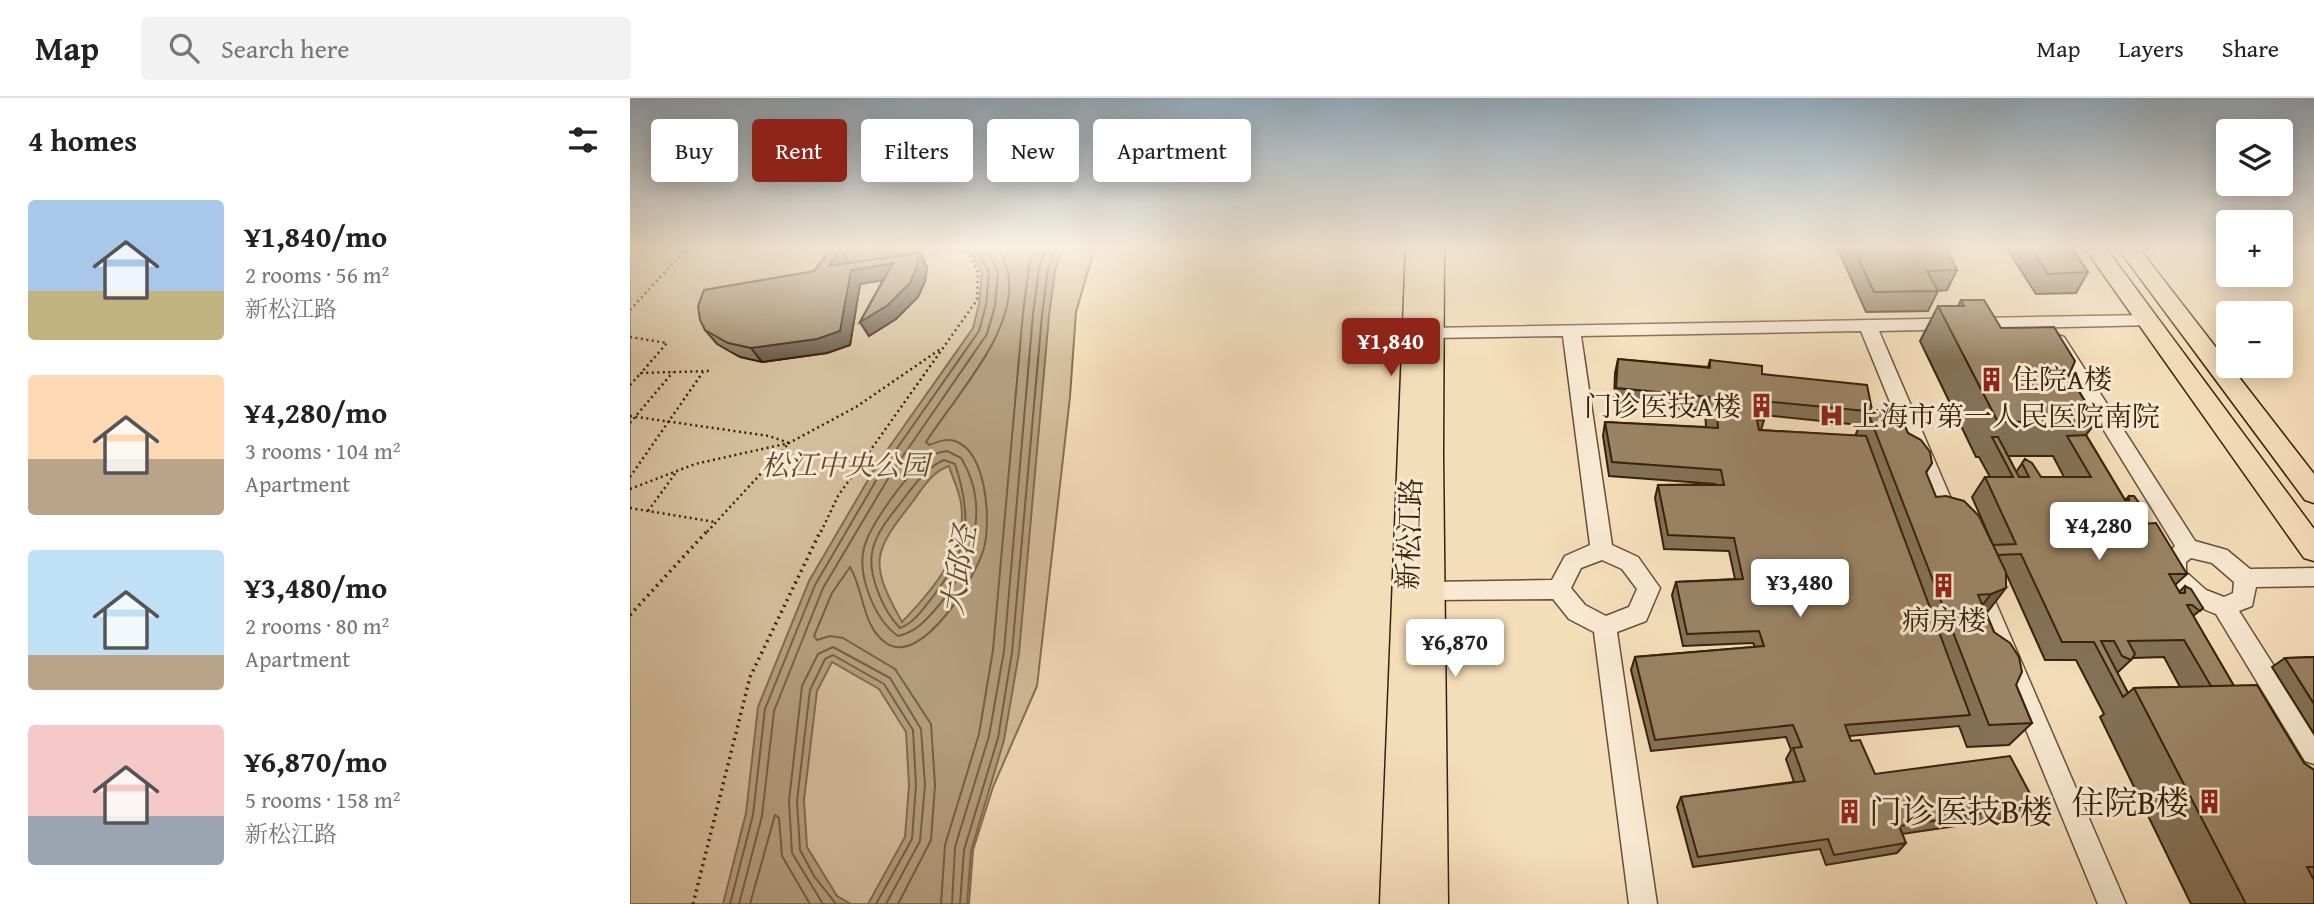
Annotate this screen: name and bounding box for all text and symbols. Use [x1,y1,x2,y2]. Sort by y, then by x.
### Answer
search box [141,17,631,80]
text: Map [35,24,99,72]
icon: search [165,29,203,67]
text: Search here [221,29,349,68]
text: Map [2037,31,2080,66]
text: Layers [2118,31,2184,66]
text: Share [2222,31,2279,66]
text: 4 homes [28,118,137,162]
chip: Buy [651,119,738,182]
chip: Rent [752,119,847,182]
chip: Filters [861,119,973,182]
chip: New [987,119,1079,182]
chip: Apartment [1093,119,1251,182]
map controls [2216,119,2293,378]
button: layers [2216,119,2293,196]
icon: filters [564,121,602,159]
button: + [2216,210,2293,287]
text: ¥1,840/mo [245,214,387,258]
icon: home [84,228,168,312]
text: 2 rooms · 56 m² [245,258,389,291]
text: 新松江路 [245,292,337,325]
button: − [2216,301,2293,378]
pin: ¥1,840 [1334,318,1448,378]
text: ¥1,840 [1358,324,1424,357]
place label: 住院A楼 [2011,358,2112,399]
building icon: 住院A楼 [1977,365,2005,393]
place label: 门诊医技A楼 [1584,385,1741,426]
text: ¥4,280/mo [245,390,387,434]
building icon: 门诊医技A楼 [1747,392,1775,420]
place label: 上海市第一人民医院南院 [1852,395,2160,436]
hospital icon: 上海市第一人民医院南院 [1818,402,1846,430]
icon: home [84,403,168,487]
text: 3 rooms · 104 m² [245,434,400,467]
park label: 松江中央公园 [761,444,933,485]
text: Apartment [245,467,350,500]
street label: 新松江路 [1386,477,1431,591]
pin: ¥4,280 [2042,503,2156,562]
text: ¥4,280 [2066,508,2132,541]
water label: 大邱泾 [929,520,987,618]
pin: ¥3,480 [1743,560,1857,619]
text: ¥3,480/mo [245,565,387,609]
text: ¥3,480 [1767,565,1833,598]
building icon: 病房楼 [1930,572,1958,600]
icon: home [84,578,168,662]
place label: 病房楼 [1902,599,1986,640]
text: 2 rooms · 80 m² [245,609,389,642]
pin: ¥6,870 [1398,620,1512,679]
text: ¥6,870 [1422,625,1488,658]
text: Apartment [245,642,350,675]
text: ¥6,870/mo [245,739,387,783]
icon: home [84,753,168,837]
place label: 住院B楼 [2071,778,2189,826]
text: 5 rooms · 158 m² [245,783,400,816]
place label: 门诊医技B楼 [1869,787,2053,835]
building icon: 住院B楼 [2195,788,2223,816]
building icon: 门诊医技B楼 [1835,797,1863,825]
text: 新松江路 [245,817,337,850]

